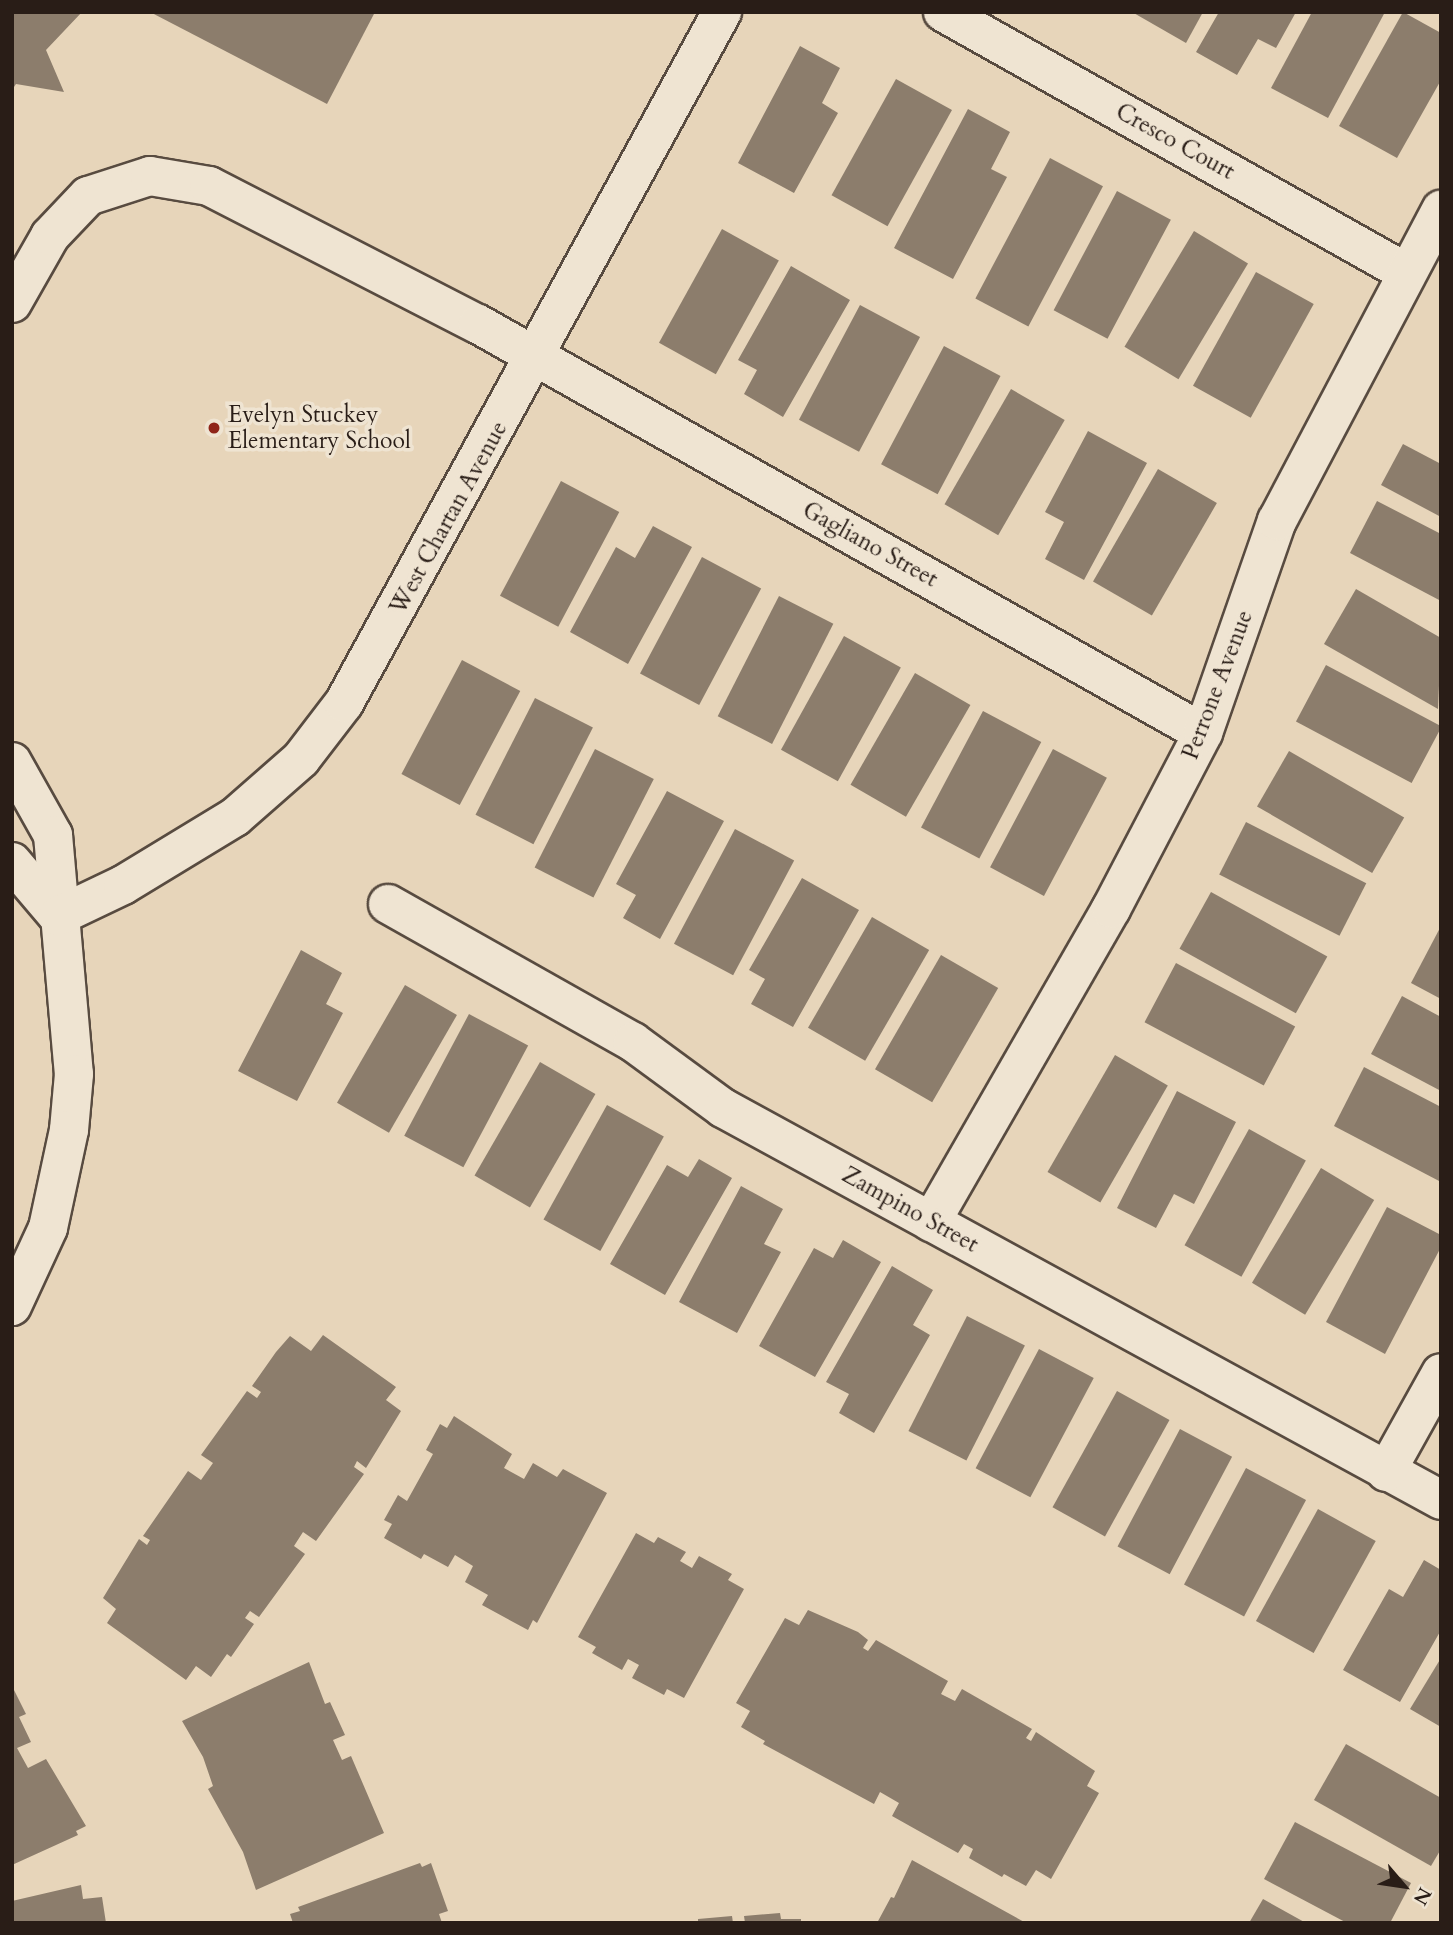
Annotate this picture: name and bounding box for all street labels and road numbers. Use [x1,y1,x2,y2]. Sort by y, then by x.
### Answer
street label: Cresco Court [1111,98,1239,186]
street label: West Chartan Avenue [384,417,514,619]
street label: Gagliano Street [798,496,942,594]
street label: Perrone Avenue [1177,607,1259,763]
street label: Zampino Street [837,1161,983,1259]

